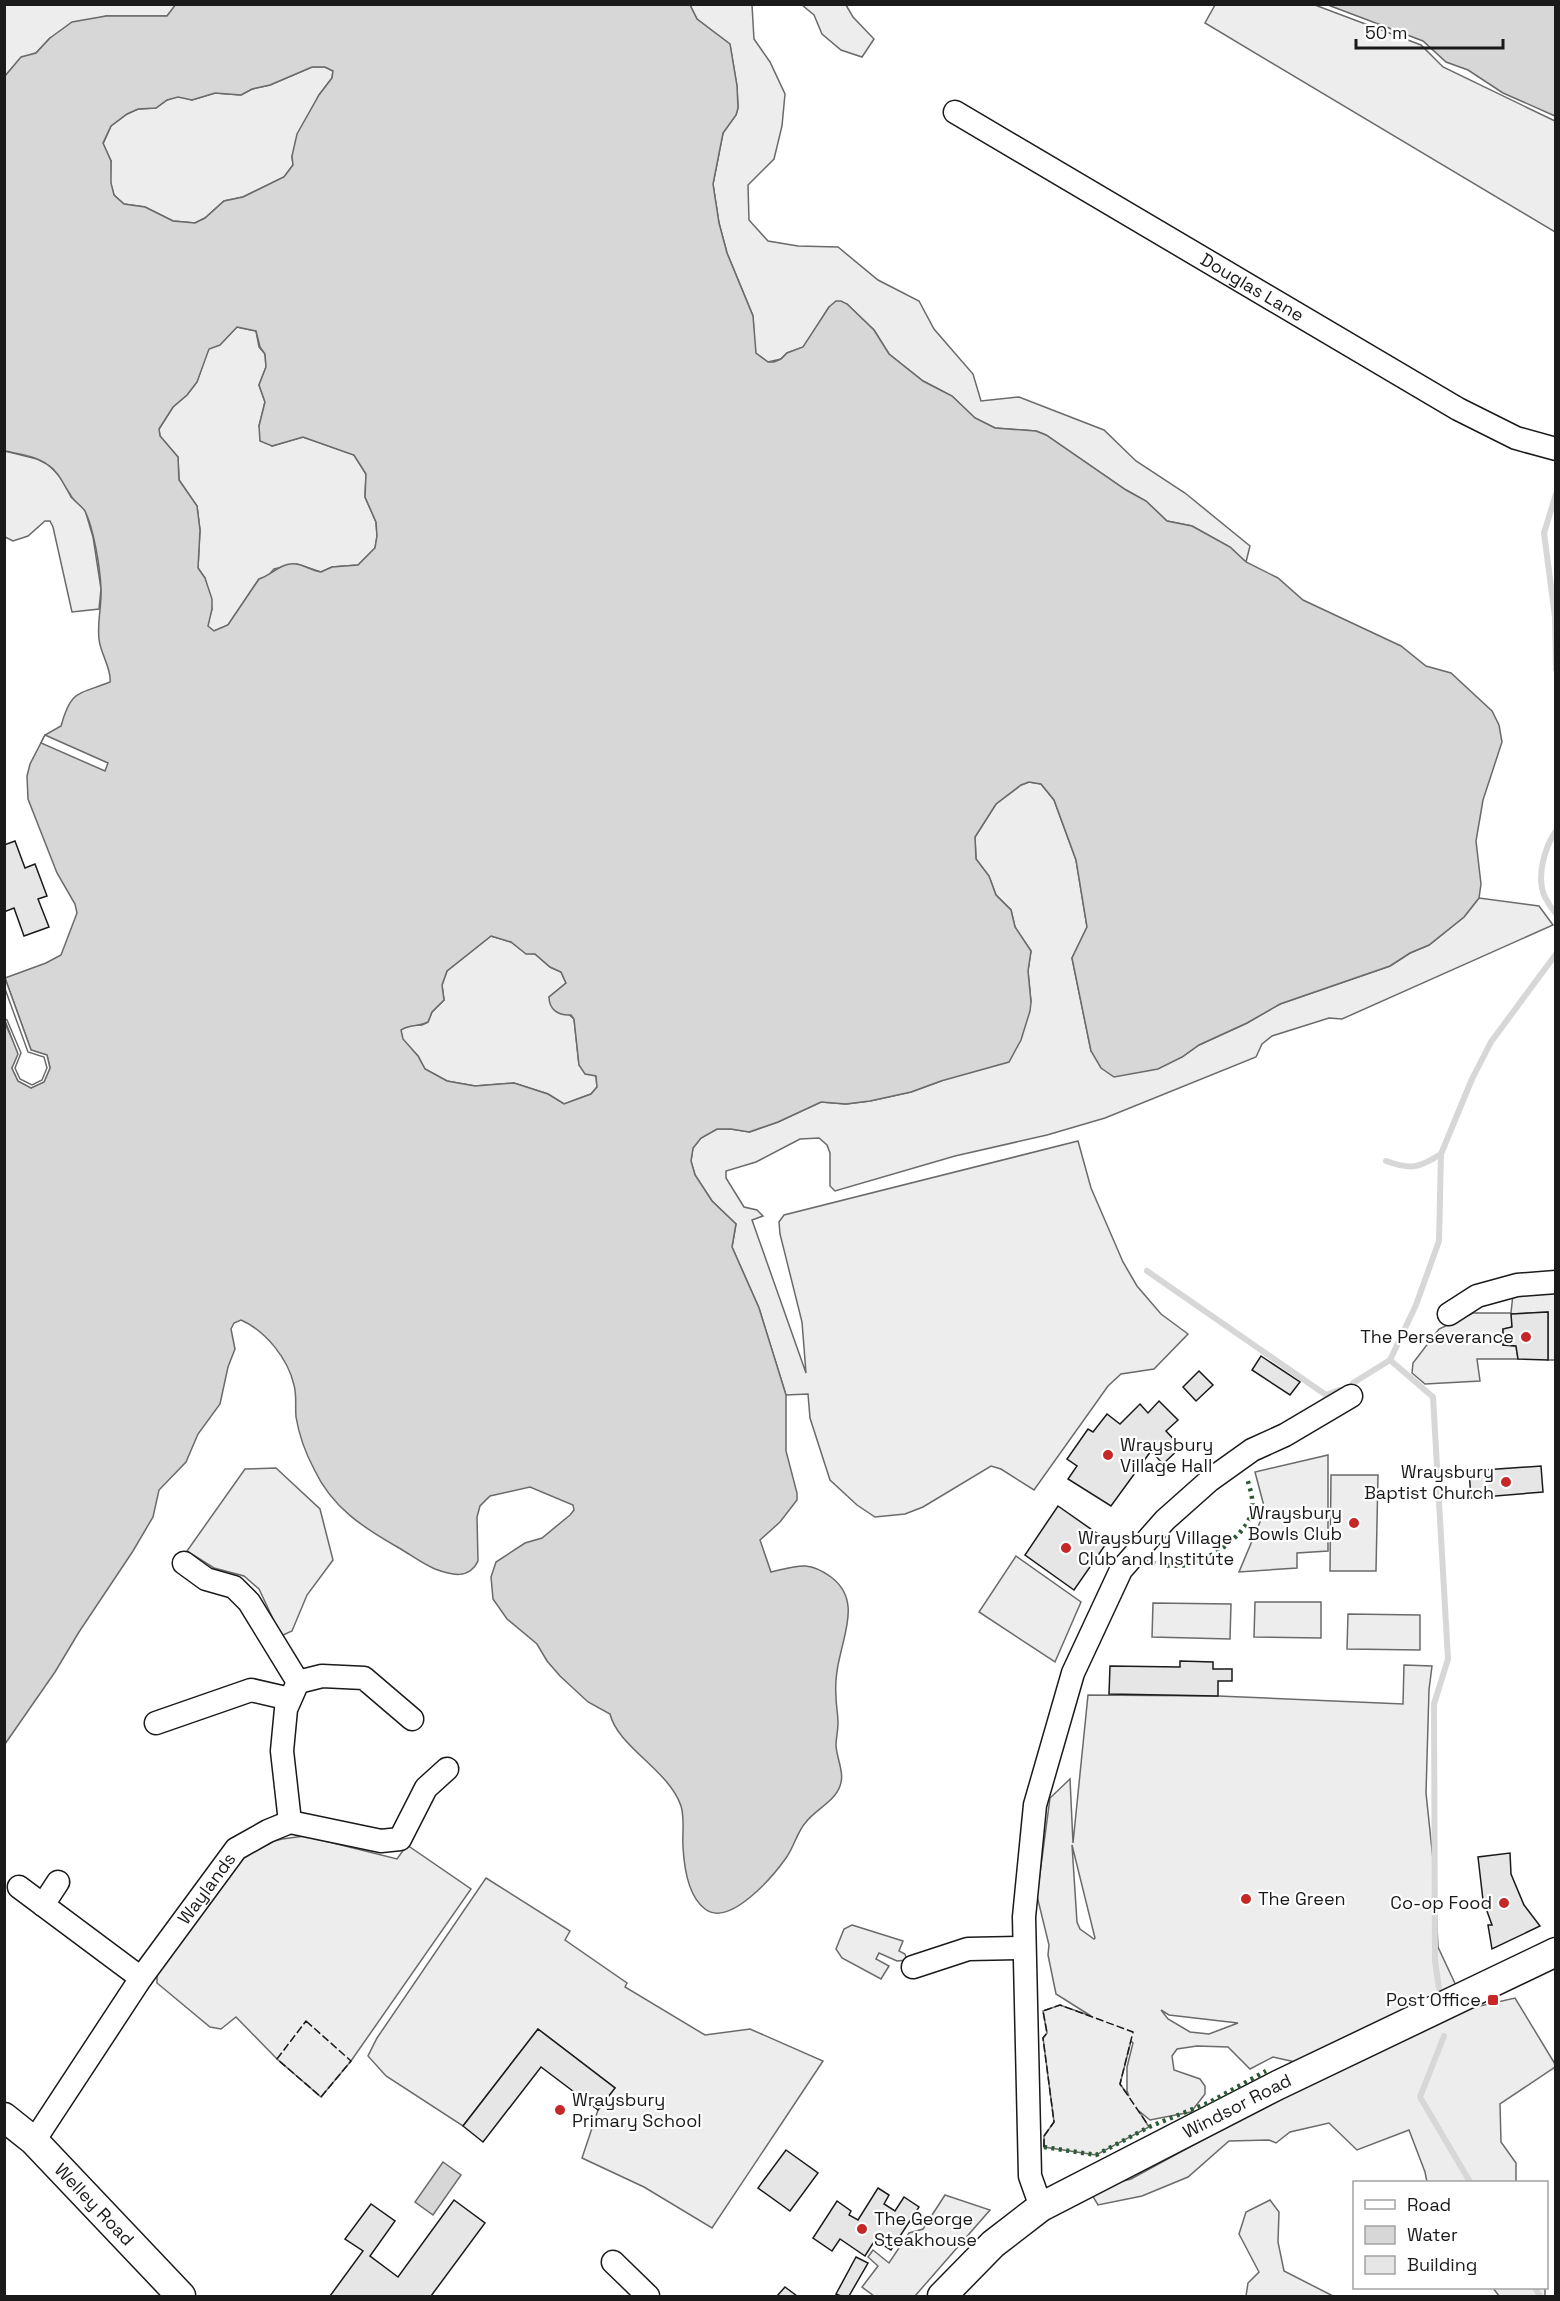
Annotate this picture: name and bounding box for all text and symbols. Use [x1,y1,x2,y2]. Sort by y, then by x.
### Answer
scale bar [1356,12,1503,50]
text: 50 m [1365,21,1407,44]
street label: Douglas Lane [1196,247,1308,326]
place label: The Perseverance [1360,1325,1514,1348]
marker: The Perseverance [1519,1330,1533,1344]
place label: Wraysbury Village Hall [1120,1433,1213,1477]
marker: Wraysbury Village Hall [1101,1448,1115,1462]
place label: Wraysbury Baptist Church [1364,1460,1494,1504]
marker: Wraysbury Baptist Church [1499,1475,1513,1489]
place label: Wraysbury Bowls Club [1248,1501,1342,1545]
marker: Wraysbury Bowls Club [1347,1516,1361,1530]
place label: Wraysbury Village Club and Institute [1078,1526,1234,1570]
marker: Wraysbury Village Club and Institute [1059,1541,1073,1555]
street label: Waylands [172,1848,240,1929]
place label: The Green [1258,1887,1346,1910]
place label: Co-op Food [1390,1891,1492,1914]
marker: The Green [1239,1892,1253,1906]
marker: Co-op Food [1497,1896,1511,1910]
place label: Post Office [1386,1988,1481,2011]
marker: Post Office [1486,1993,1500,2007]
street label: Windsor Road [1179,2068,1295,2143]
place label: Wraysbury Primary School [572,2088,702,2132]
marker: Wraysbury Primary School [553,2103,567,2117]
street label: Welley Road [50,2158,139,2250]
legend [1353,2181,1548,2289]
text: Road [1407,2193,1451,2216]
place label: The George Steakhouse [874,2207,977,2251]
marker: The George Steakhouse [855,2222,869,2236]
text: Water [1407,2223,1458,2246]
text: Building [1407,2253,1477,2276]

